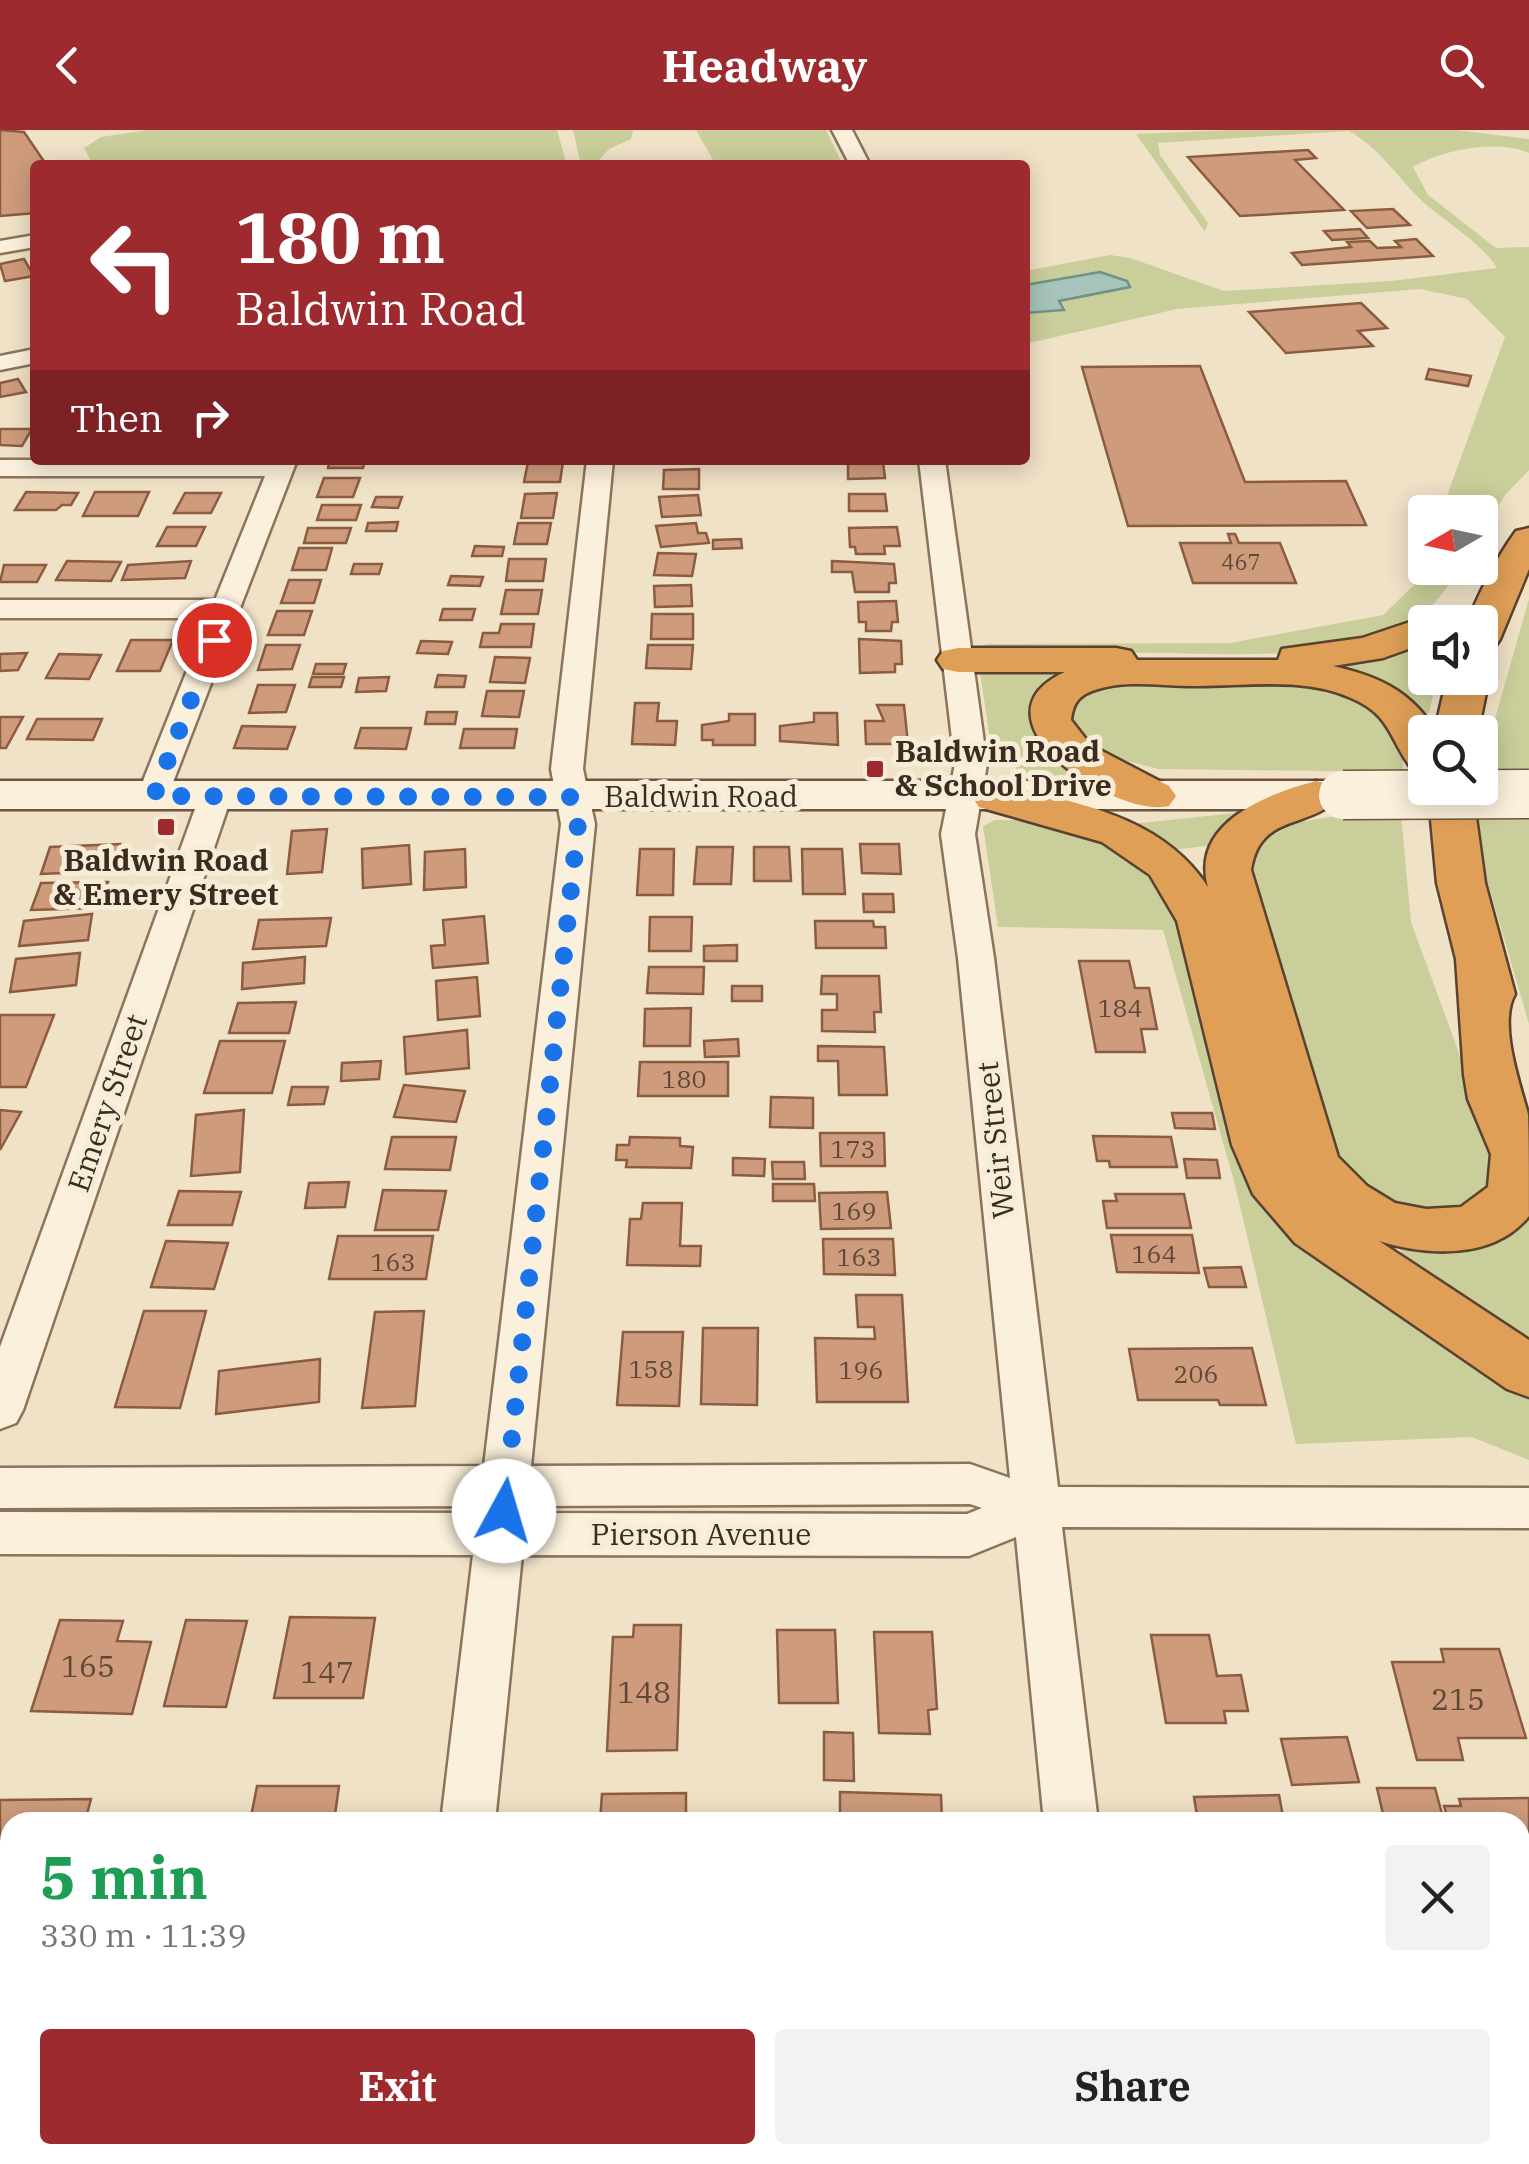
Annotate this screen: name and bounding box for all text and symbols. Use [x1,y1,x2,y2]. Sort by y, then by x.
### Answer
text: Headway [662,36,867,94]
icon: back [40,38,95,93]
icon: search [1434,38,1489,93]
text: 180 m [235,191,445,282]
icon: left [70,200,200,330]
text: Baldwin Road [235,279,526,337]
icon: right [183,390,238,445]
text: Then [70,393,163,442]
north arrow [1408,495,1498,585]
map controls [1408,495,1498,805]
house number: 467 [1221,547,1261,576]
pin [172,598,257,683]
button: sound [1408,605,1498,695]
icon: arrive [187,613,242,668]
button: search [1408,715,1498,805]
place label: Baldwin Road & School Drive [895,731,1112,804]
marker: Baldwin Road & School Drive [864,758,886,780]
street label: Baldwin Road [604,776,798,815]
marker: Baldwin Road & Emery Street [155,816,177,838]
place label: Baldwin Road & Emery Street [54,840,279,913]
house number: 184 [1097,991,1143,1024]
street label: Emery Street [58,1009,155,1196]
street label: Weir Street [967,1060,1022,1221]
house number: 180 [661,1062,707,1095]
house number: 173 [830,1132,876,1165]
house number: 169 [831,1194,877,1227]
house number: 164 [1131,1237,1177,1270]
house number: 163 [836,1240,882,1273]
house number: 163 [370,1245,416,1278]
house number: 158 [628,1352,674,1385]
house number: 196 [838,1353,884,1386]
house number: 206 [1173,1357,1219,1390]
position arrow [452,1459,556,1563]
street label: Pierson Avenue [591,1514,811,1553]
house number: 165 [61,1646,115,1685]
house number: 147 [300,1652,354,1691]
house number: 148 [617,1672,671,1711]
house number: 215 [1431,1679,1485,1718]
text: 5 min [40,1837,208,1916]
button: close [1385,1845,1490,1950]
text: 330 m · 11:39 [40,1914,247,1956]
button: Exit [40,2029,755,2144]
button: Share [775,2029,1490,2144]

